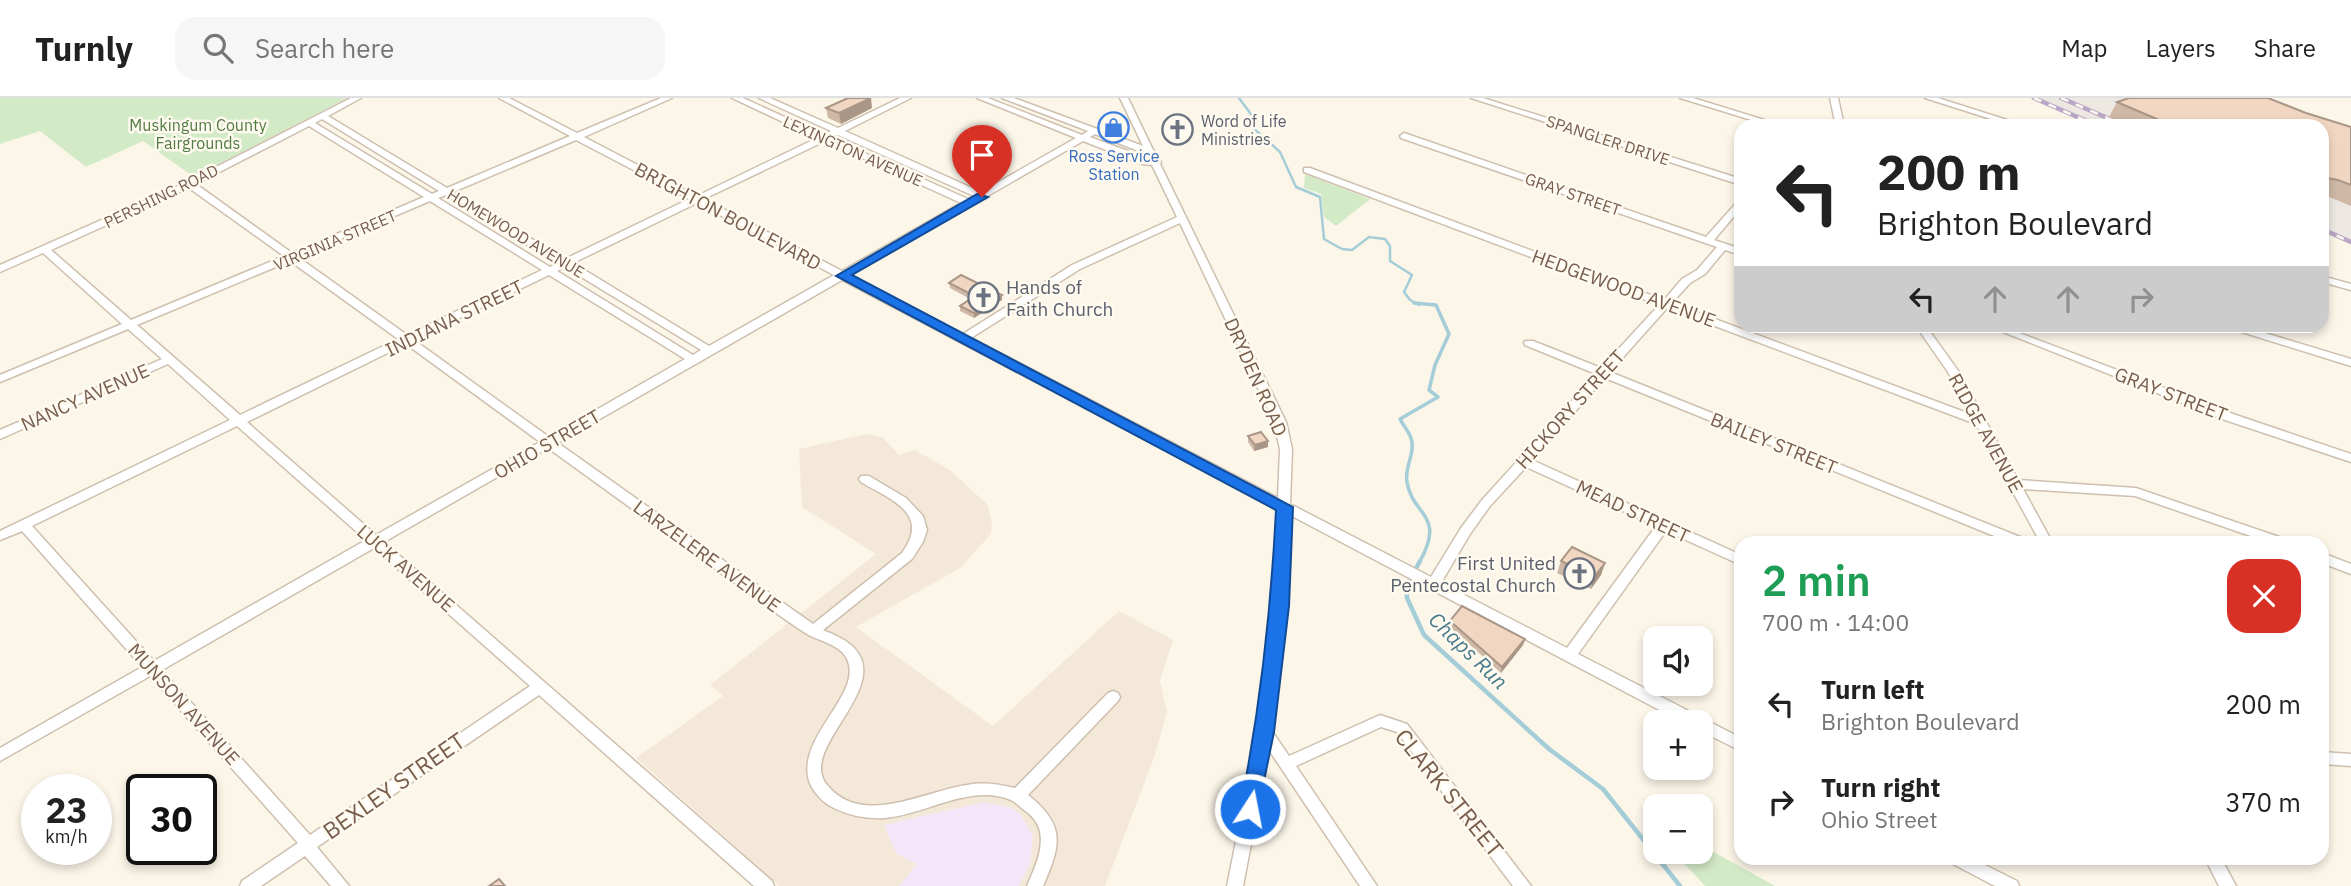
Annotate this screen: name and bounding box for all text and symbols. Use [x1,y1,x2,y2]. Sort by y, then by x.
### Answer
search box [175,17,665,80]
text: Turnly [35,27,133,70]
icon: search [199,29,237,67]
text: Search here [255,31,394,65]
text: Map [2061,32,2108,64]
text: Layers [2146,32,2216,64]
text: Share [2254,32,2316,64]
shop icon: Ross Service Station [1097,110,1131,144]
street label: LEXINGTON AVENUE [780,111,926,191]
place label: Word of Life Ministries [1201,111,1287,149]
street label: SPANGLER DRIVE [1544,111,1672,169]
church icon: Word of Life Ministries [1161,113,1195,147]
park label: Muskingum County Fairgrounds [129,115,267,153]
pin [952,125,1012,197]
icon: arrive [963,136,1001,174]
text: 200 m [1877,140,2021,203]
place label: Ross Service Station [1069,146,1160,184]
icon: left [1762,147,1853,238]
street label: BRIGHTON BOULEVARD [631,157,825,275]
street label: PERSHING ROAD [101,160,221,232]
street label: GRAY STREET [1522,168,1624,220]
street label: HOMEWOOD AVENUE [444,184,588,282]
text: Brighton Boulevard [1877,202,2153,244]
street label: VIRGINIA STREET [270,205,400,275]
street label: HEDGEWOOD AVENUE [1529,244,1719,332]
street label: INDIANA STREET [381,274,527,362]
place label: Hands of Faith Church [1006,275,1113,321]
icon: left [1903,280,1941,318]
icon: ahead [1976,280,2014,318]
icon: ahead [2049,280,2087,318]
icon: right [2122,280,2160,318]
church icon: Hands of Faith Church [966,281,1000,315]
street label: DRYDEN ROAD [1219,314,1293,440]
street label: HICKORY STREET [1510,344,1630,473]
street label: NANCY AVENUE [17,358,153,436]
street label: GRAY STREET [2111,361,2231,427]
street label: RIDGE AVENUE [1943,369,2029,497]
street label: OHIO STREET [489,404,605,484]
street label: BAILEY STREET [1707,407,1841,479]
street label: MEAD STREET [1572,474,1694,548]
street label: LARZELERE AVENUE [629,495,785,617]
street label: LUCK AVENUE [352,519,460,617]
place label: First United Pentecostal Church [1390,551,1556,597]
text: 2 min [1762,553,1871,608]
church icon: First United Pentecostal Church [1562,557,1596,591]
button: close [2227,559,2301,633]
water label: Chaps Run [1423,605,1514,695]
text: 700 m · 14:00 [1762,607,1909,637]
map controls [1643,626,1713,864]
button: sound [1643,626,1713,696]
street label: MUNSON AVENUE [123,638,245,770]
text: Turn left [1821,672,1924,706]
icon: left [1762,685,1800,723]
text: 200 m [2225,687,2301,721]
text: Brighton Boulevard [1821,706,2019,736]
button: + [1643,710,1713,780]
street label: CLARK STREET [1389,722,1511,863]
street label: BEXLEY STREET [316,725,470,845]
text: Turn right [1821,770,1940,804]
position arrow [1213,772,1287,846]
speed limit sign: 30 [126,774,217,865]
icon: right [1762,783,1800,821]
text: 370 m [2225,785,2301,819]
text: 23 [45,787,88,833]
button: − [1643,794,1713,864]
text: Ohio Street [1821,804,1938,834]
text: km/h [45,825,88,848]

